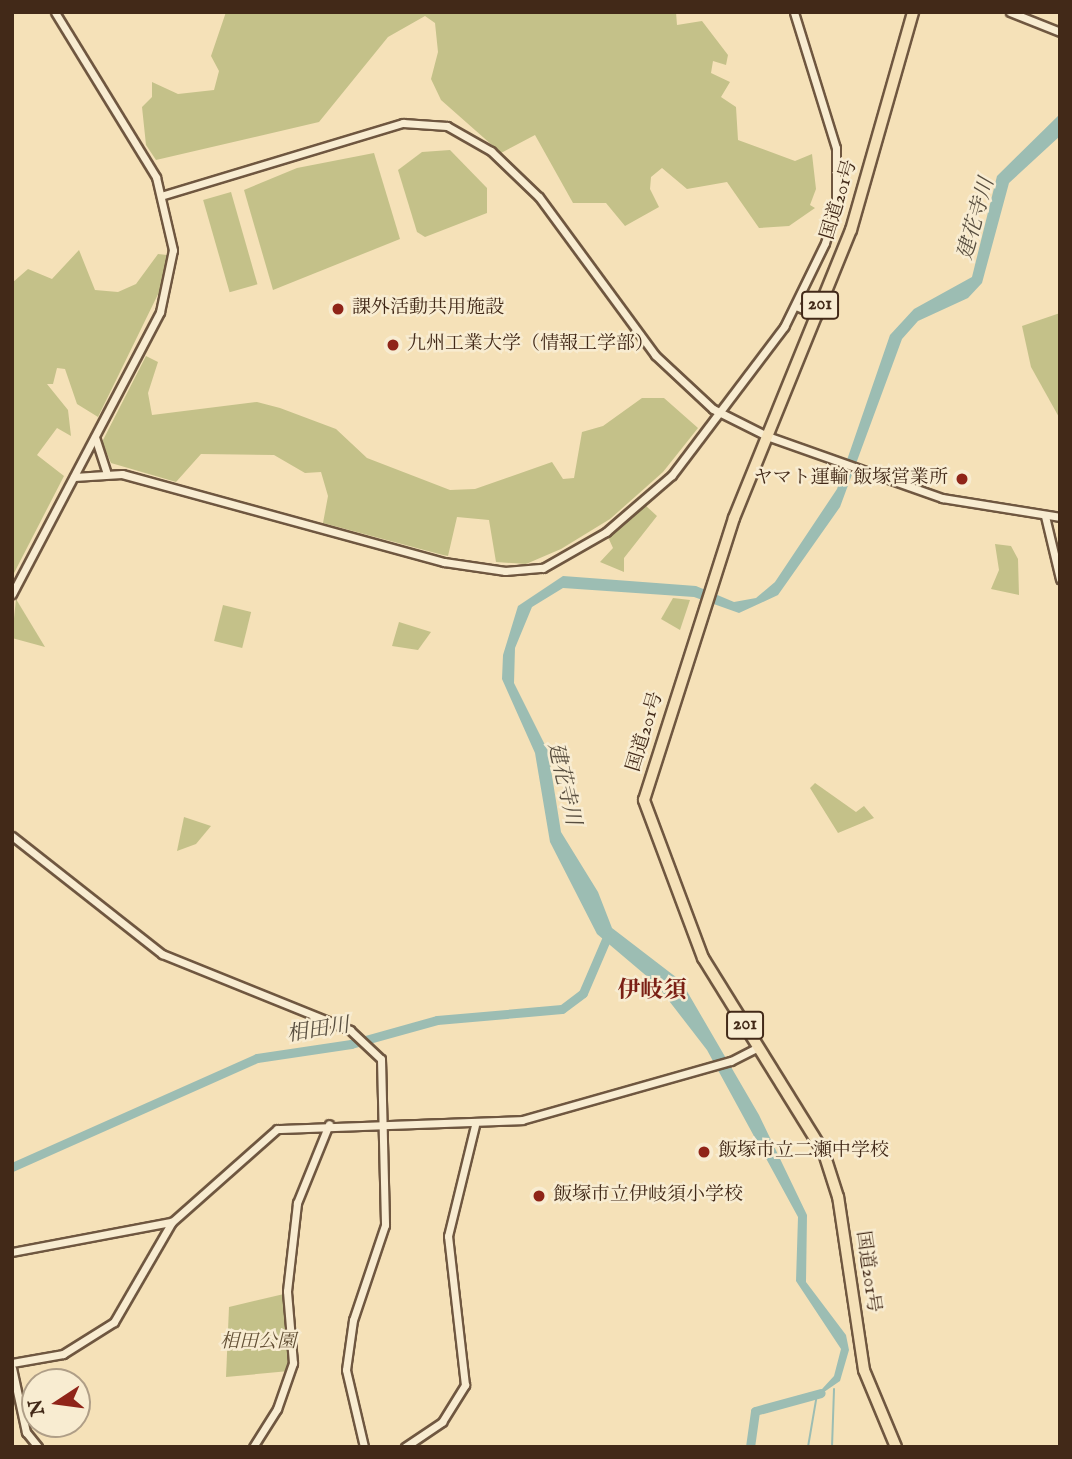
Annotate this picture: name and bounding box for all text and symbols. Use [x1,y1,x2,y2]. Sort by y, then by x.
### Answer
street label: 国道201号 [817,157,863,243]
water label: 建花寺川 [953,175,1001,263]
road number: 201 [801,290,839,320]
place label: 課外活動共用施設 [352,298,504,320]
marker: 課外活動共用施設 [330,301,346,317]
place label: 九州工業大学（情報工学部） [407,334,654,356]
marker: 九州工業大学（情報工学部） [385,337,401,353]
place label: ヤマト運輸 飯塚営業所 [754,468,948,490]
marker: ヤマト運輸 飯塚営業所 [954,471,970,487]
street label: 国道201号 [623,689,669,775]
water label: 建花寺川 [541,740,585,828]
district label: 伊岐須 [618,977,686,1005]
road number: 201 [726,1010,764,1040]
water label: 相田川 [285,1014,351,1048]
place label: 飯塚市立二瀬中学校 [718,1141,889,1163]
marker: 飯塚市立二瀬中学校 [696,1144,712,1160]
place label: 飯塚市立伊岐須小学校 [553,1185,743,1207]
marker: 飯塚市立伊岐須小学校 [531,1188,547,1204]
street label: 国道201号 [850,1230,884,1314]
park label: 相田公園 [220,1332,296,1354]
north arrow [21,1368,91,1438]
text: N [24,1397,51,1418]

